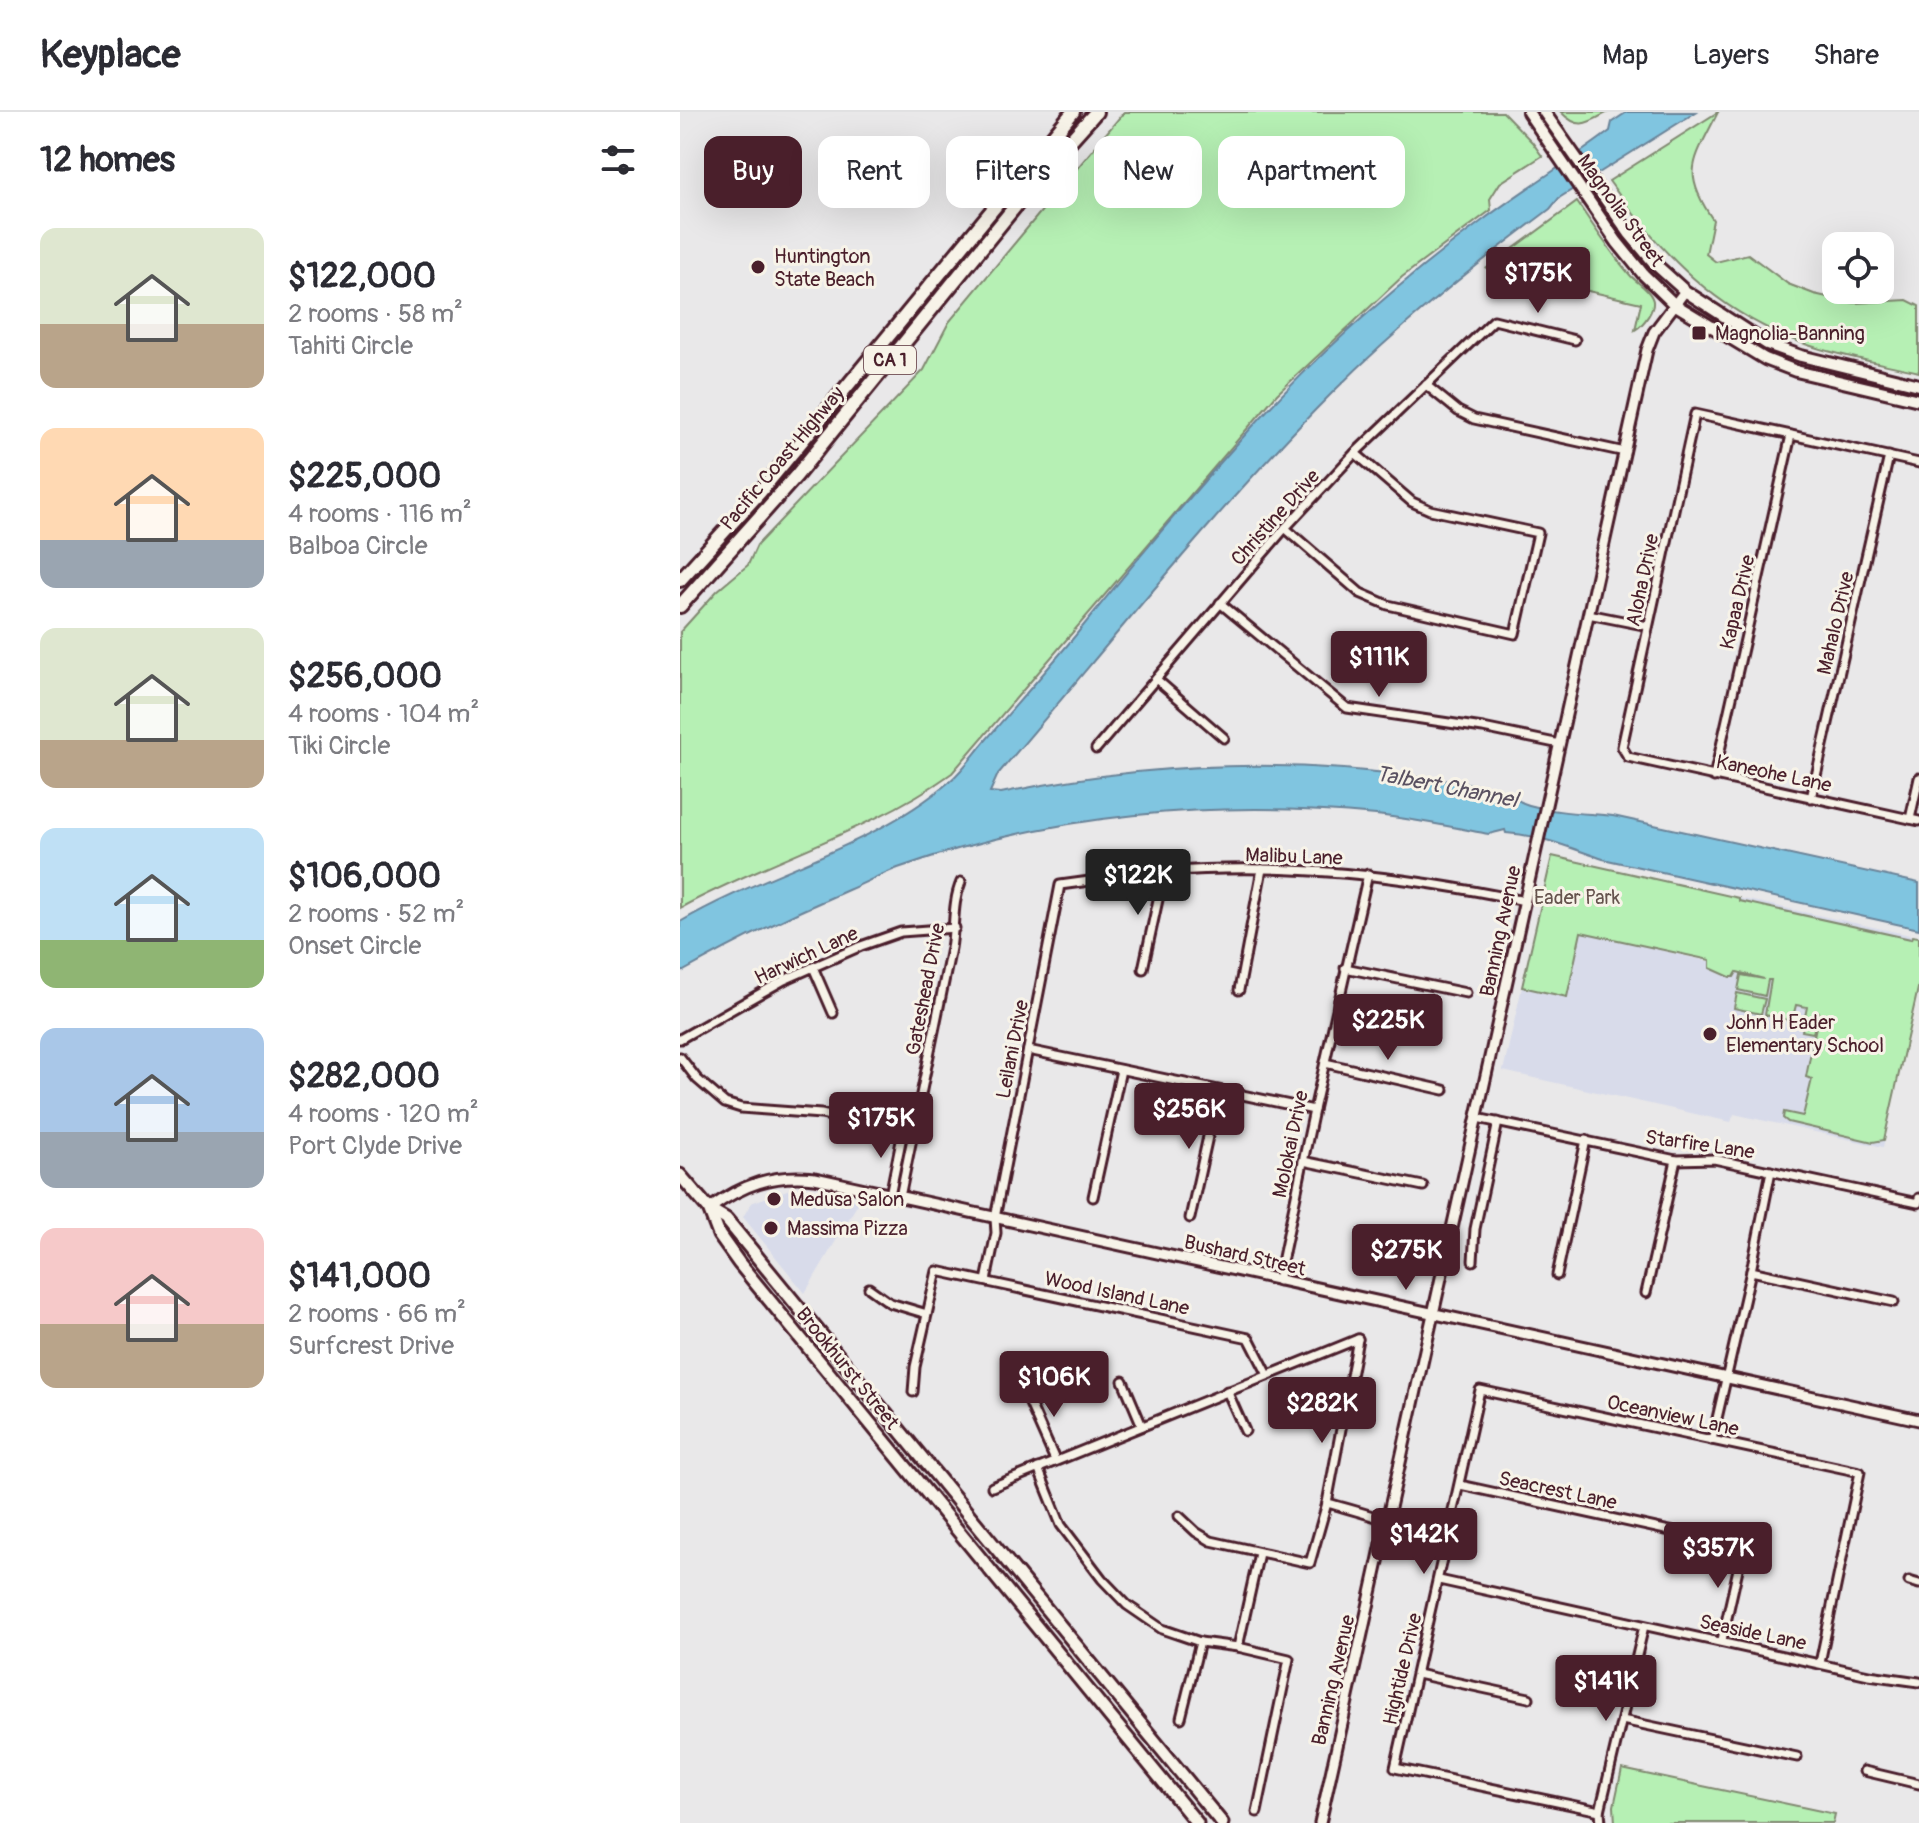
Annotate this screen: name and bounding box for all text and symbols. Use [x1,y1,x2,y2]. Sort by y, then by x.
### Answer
text: Keyplace [40,31,181,79]
text: Map [1602,38,1648,73]
text: Layers [1692,38,1769,73]
text: Share [1813,38,1879,73]
chip: Buy [704,136,802,208]
chip: Rent [818,136,930,208]
chip: Filters [946,136,1078,208]
chip: New [1094,136,1202,208]
chip: Apartment [1218,136,1405,208]
icon: filters [596,138,640,182]
text: 12 homes [40,139,175,182]
street label: Magnolia Street [1572,149,1670,272]
map controls [1822,232,1894,304]
button: locate [1822,232,1894,304]
place label: Huntington State Beach [774,244,875,292]
pin: $175K [1482,247,1594,315]
text: $122,000 [288,255,436,298]
text: $175K [1504,257,1572,289]
marker: Huntington State Beach [749,258,767,276]
icon: home [104,260,200,356]
text: 2 rooms · 58 m² [288,298,463,330]
place label: Magnolia-Banning [1715,321,1865,346]
marker: Magnolia-Banning [1690,324,1708,342]
text: Tahiti Circle [288,330,413,362]
road number: CA 1 [864,346,916,374]
street label: Pacific Coast Highway [715,381,850,535]
text: $225,000 [288,455,441,498]
icon: home [104,460,200,556]
street label: Christine Drive [1226,464,1325,571]
text: 4 rooms · 116 m² [288,498,472,530]
text: Balboa Circle [288,530,428,562]
street label: Aloha Drive [1620,531,1665,629]
street label: Kapaa Drive [1714,552,1761,652]
street label: Mahalo Drive [1812,569,1859,677]
pin: $111K [1323,631,1435,699]
text: $111K [1349,641,1409,673]
text: $256,000 [288,655,442,698]
icon: home [104,660,200,756]
text: 4 rooms · 104 m² [288,698,479,730]
text: Tiki Circle [288,730,390,762]
street label: Kaneohe Lane [1714,749,1834,798]
water label: Talbert Channel [1373,760,1523,815]
street label: Malibu Lane [1245,842,1343,871]
pin: $122K [1082,849,1194,917]
text: $106,000 [288,855,441,898]
text: $122K [1103,859,1173,891]
icon: home [104,860,200,956]
street label: Banning Avenue [1474,863,1527,999]
park label: Eader Park [1534,885,1621,910]
text: 2 rooms · 52 m² [288,898,464,930]
street label: Harwich Lane [751,921,862,990]
street label: Gateshead Drive [900,921,951,1057]
text: Onset Circle [288,930,421,962]
pin: $225K [1332,994,1444,1062]
street label: Leilani Drive [991,997,1034,1101]
text: $225K [1352,1004,1424,1036]
place label: John H Eader Elementary School [1726,1010,1884,1058]
marker: John H Eader Elementary School [1701,1025,1719,1043]
text: $282,000 [288,1055,440,1098]
icon: home [104,1060,200,1156]
pin: $256K [1133,1083,1245,1151]
street label: Molokai Drive [1267,1088,1314,1200]
pin: $175K [825,1092,937,1160]
text: $256K [1152,1093,1226,1125]
text: 4 rooms · 120 m² [288,1098,479,1130]
text: $175K [847,1102,915,1134]
street label: Starfire Lane [1644,1124,1756,1165]
text: Port Clyde Drive [288,1130,462,1162]
place label: Medusa Salon [790,1187,904,1212]
marker: Medusa Salon [765,1190,783,1208]
place label: Massima Pizza [787,1216,908,1241]
marker: Massima Pizza [762,1219,780,1237]
pin: $275K [1350,1224,1462,1292]
street label: Bushard Street [1182,1229,1309,1282]
text: $275K [1370,1234,1442,1266]
text: $141,000 [288,1255,431,1298]
icon: home [104,1260,200,1356]
street label: Wood Island Lane [1042,1266,1192,1321]
text: 2 rooms · 66 m² [288,1298,466,1330]
street label: Brookhurst Street [791,1302,905,1435]
text: Surfcrest Drive [288,1330,454,1362]
pin: $106K [998,1351,1110,1419]
text: $106K [1018,1361,1090,1393]
pin: $282K [1266,1377,1378,1445]
text: $282K [1286,1387,1358,1419]
street label: Oceanview Lane [1605,1389,1741,1442]
street label: Seacrest Lane [1497,1466,1619,1515]
pin: $142K [1368,1508,1480,1576]
text: $142K [1389,1518,1459,1550]
pin: $357K [1662,1522,1774,1590]
text: $357K [1682,1532,1754,1564]
street label: Seaside Lane [1697,1609,1809,1656]
street label: Hightide Drive [1377,1610,1428,1728]
street label: Banning Avenue [1306,1612,1361,1748]
pin: $141K [1550,1655,1662,1723]
text: $141K [1573,1665,1639,1697]

